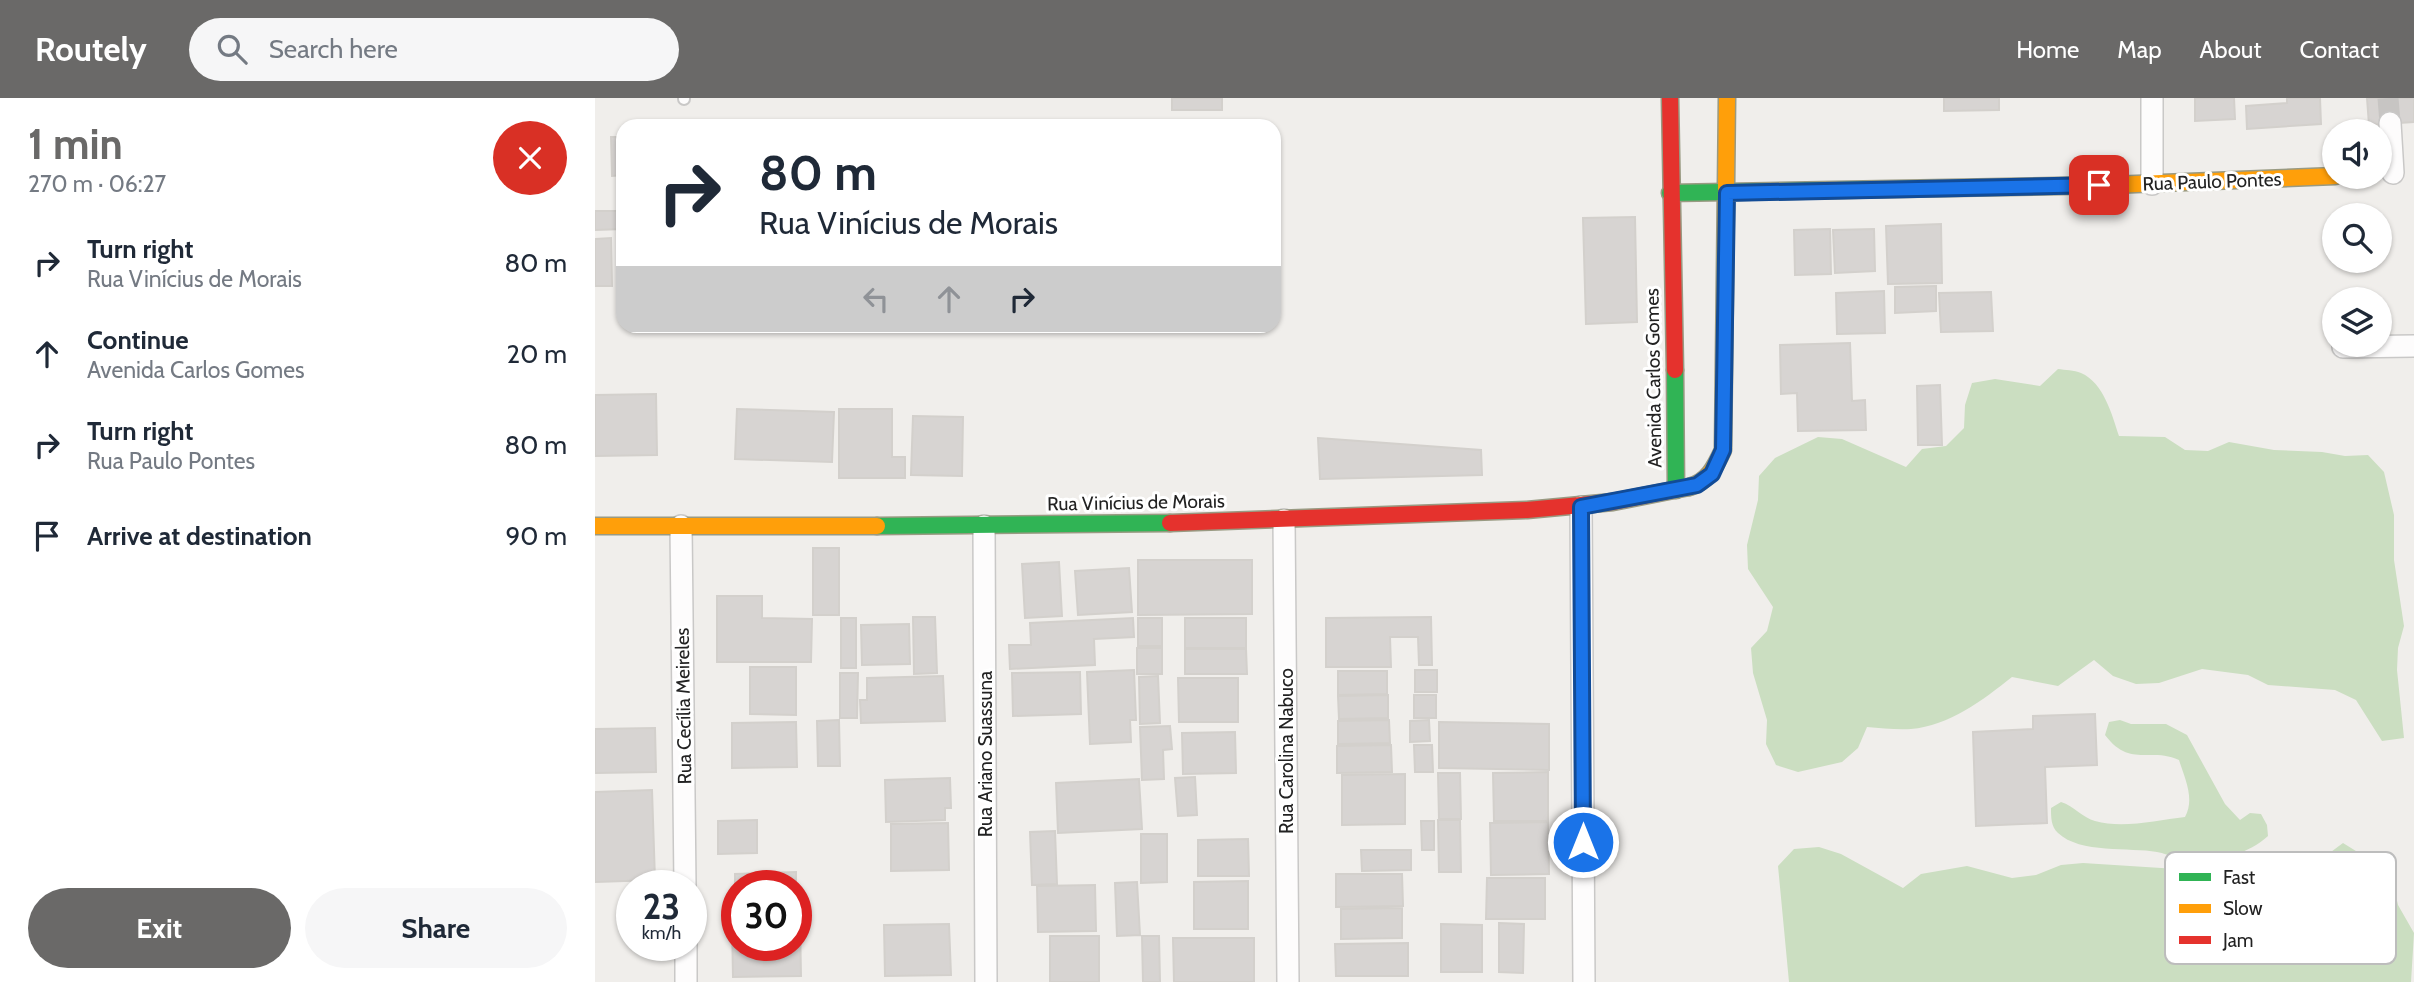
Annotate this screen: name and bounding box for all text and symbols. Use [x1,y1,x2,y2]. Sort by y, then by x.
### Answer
search box [189,18,679,81]
text: Routely [35,29,147,69]
icon: search [213,30,251,68]
text: Search here [269,33,398,65]
text: Home [2016,35,2079,64]
text: Map [2117,35,2162,64]
text: About [2200,35,2262,64]
text: Contact [2300,35,2379,64]
text: 1 min [28,118,123,170]
map controls [2322,119,2392,357]
button: sound [2322,119,2392,189]
button: close [493,121,567,195]
text: 80 m [759,143,877,202]
icon: right [644,147,735,238]
pin [2069,155,2129,215]
icon: arrive [2080,166,2118,204]
street label: Rua Paulo Pontes [2142,168,2282,195]
text: 270 m · 06:27 [28,170,166,198]
text: Rua Vinícius de Morais [759,203,1058,242]
button: search [2322,203,2392,273]
text: Turn right [87,233,193,265]
icon: right [28,244,66,282]
text: 80 m [504,247,567,279]
text: Rua Vinícius de Morais [87,265,302,293]
icon: left [857,280,895,318]
icon: ahead [930,280,968,318]
icon: right [1003,280,1041,318]
button: layers [2322,287,2392,357]
street label: Avenida Carlos Gomes [1640,288,1667,468]
text: Continue [87,324,189,356]
icon: ahead [28,335,66,373]
text: 20 m [507,338,567,370]
text: Avenida Carlos Gomes [87,356,305,384]
text: Turn right [87,415,193,447]
icon: right [28,426,66,464]
text: 80 m [504,429,567,461]
text: Rua Paulo Pontes [87,447,255,475]
street label: Rua Vinícius de Morais [1047,489,1225,516]
icon: arrive [28,517,66,555]
text: Arrive at destination [87,520,312,552]
text: 90 m [505,520,567,552]
street label: Rua Cecília Meireles [671,627,696,785]
street label: Rua Carolina Nabuco [1275,668,1298,834]
street label: Rua Ariano Suassuna [974,671,997,837]
position arrow [1546,805,1620,879]
legend [2165,852,2396,964]
text: Fast [2223,866,2256,889]
speed limit sign: 30 [721,870,812,961]
text: 23 [643,885,680,928]
button: Exit [28,888,291,968]
button: Share [305,888,567,968]
text: Slow [2223,897,2263,920]
text: km/h [642,922,681,944]
text: Jam [2222,929,2253,952]

